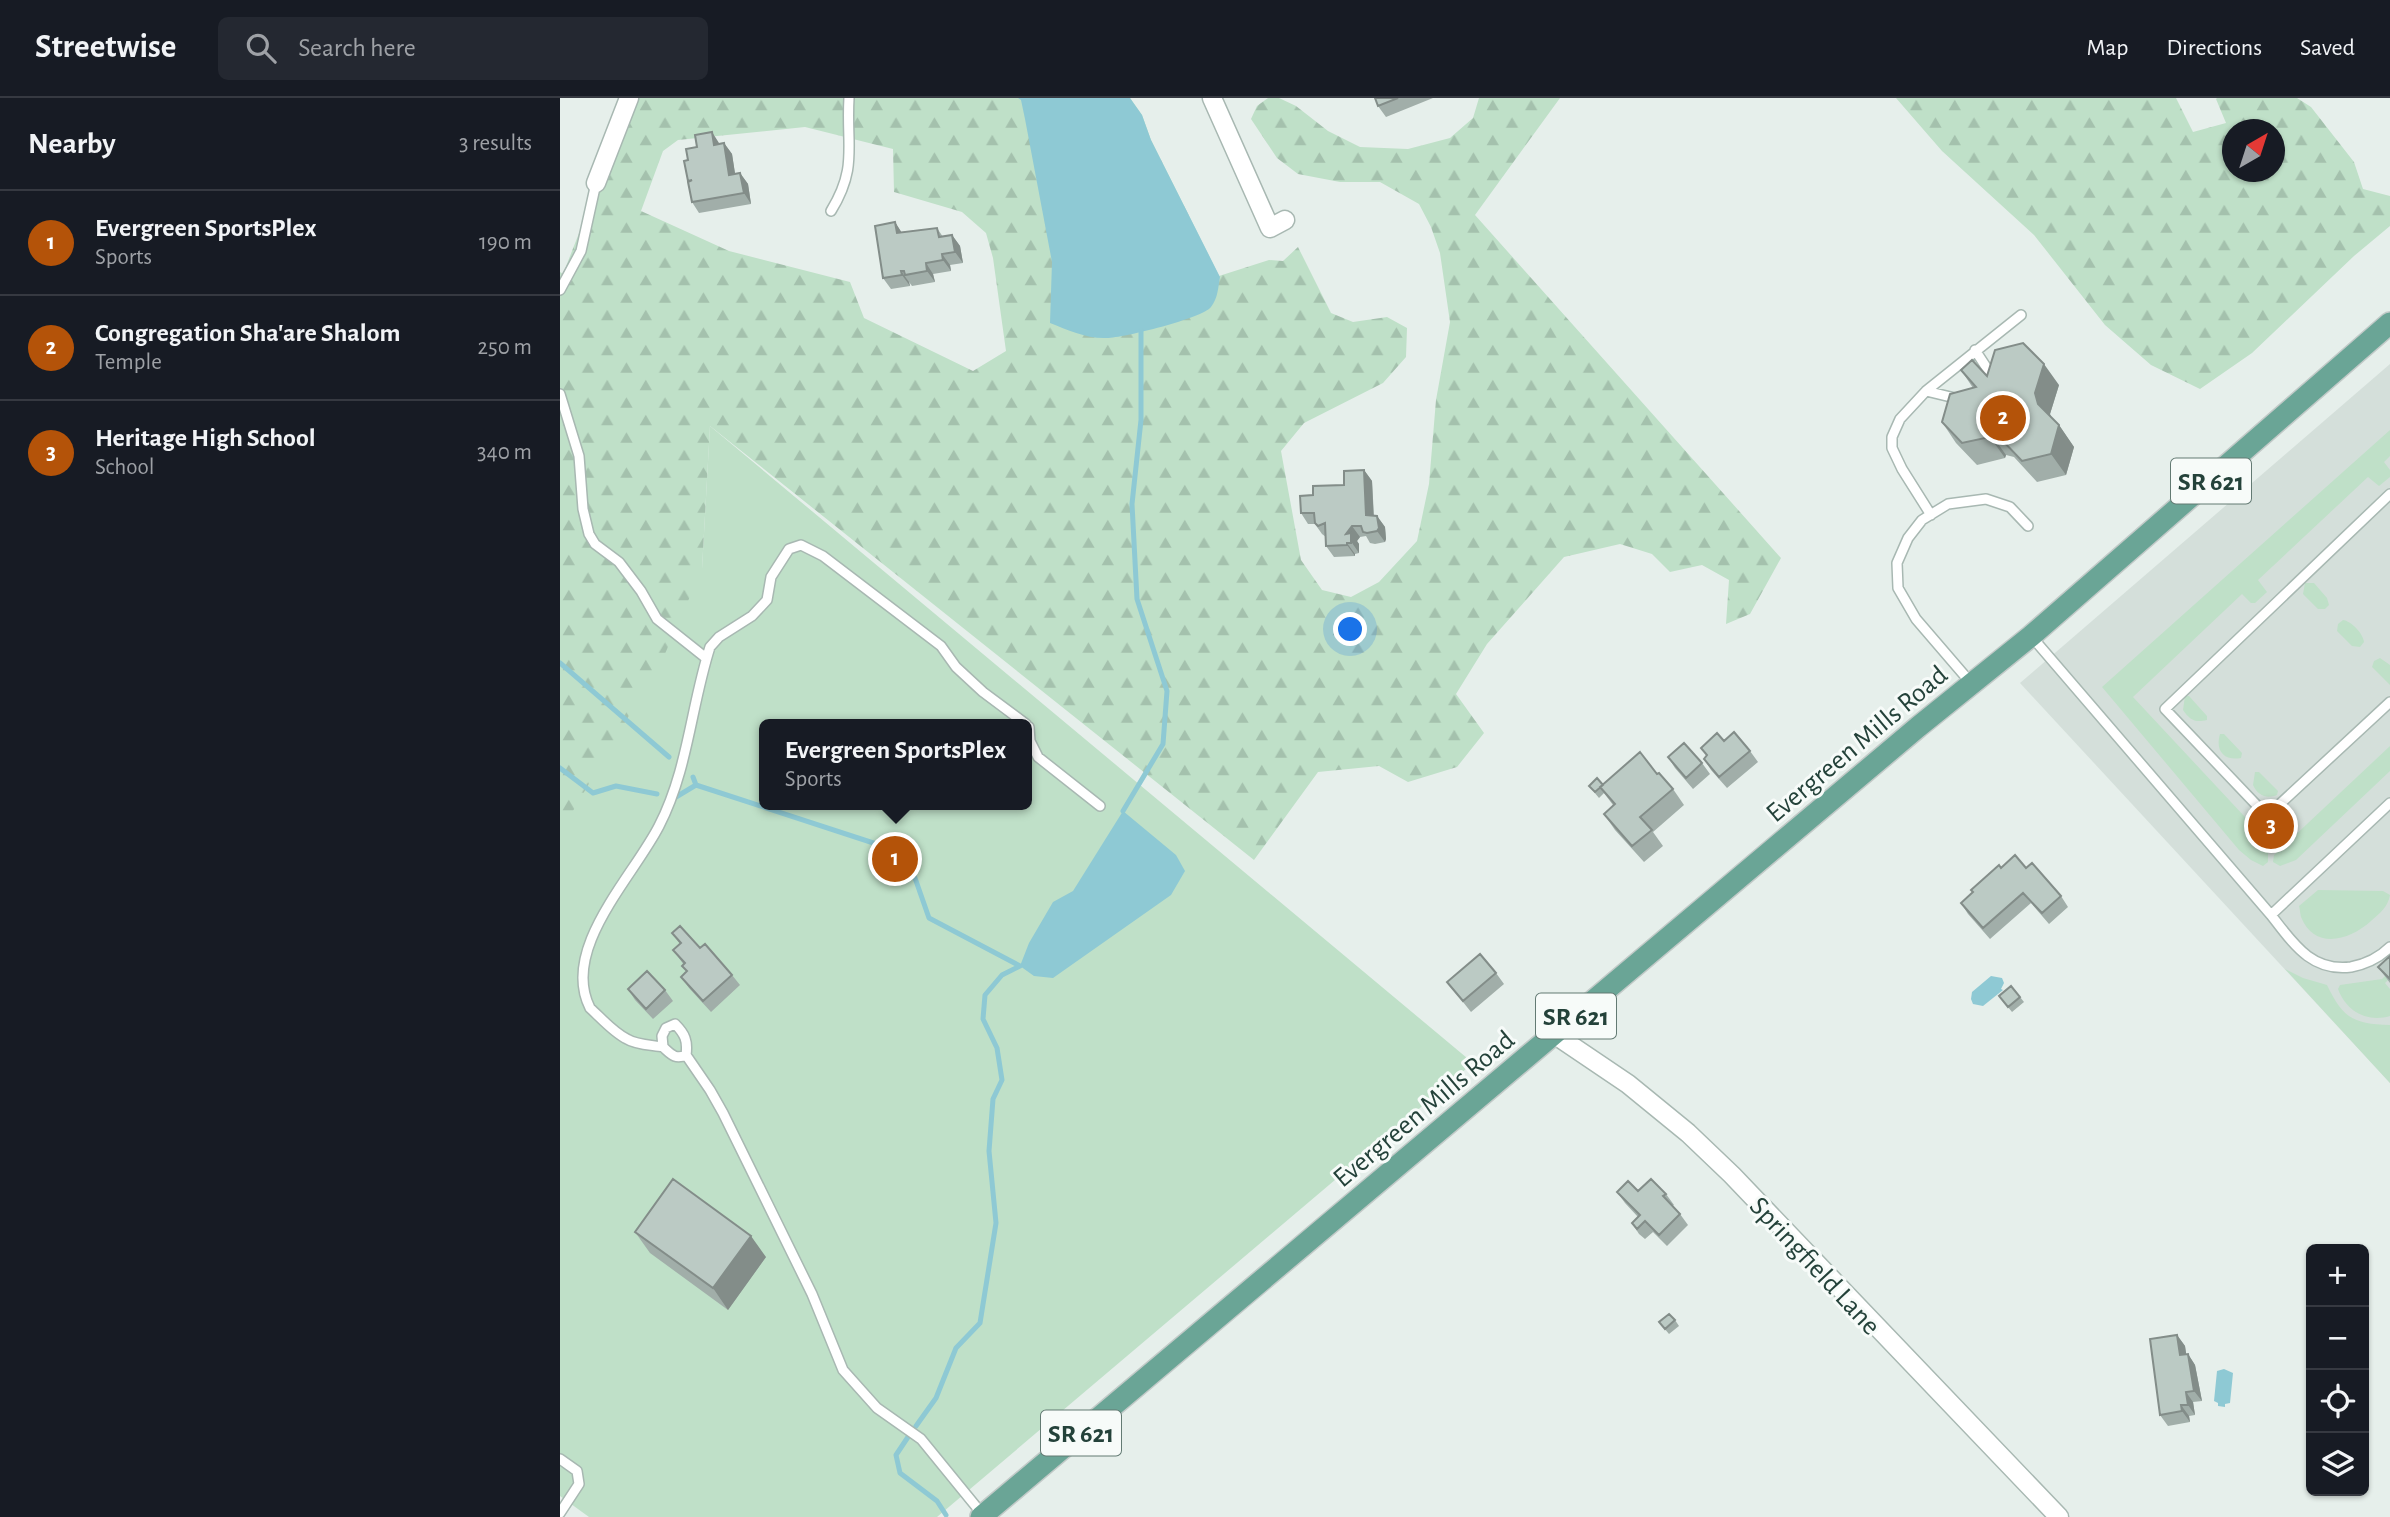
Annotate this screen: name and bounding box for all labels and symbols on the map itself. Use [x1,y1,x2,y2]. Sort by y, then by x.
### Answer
north arrow [2222,119,2285,182]
pin: 2 [1980,392,2026,444]
road number: SR 621 [2171,458,2251,504]
your location [1333,612,1367,646]
street label: Evergreen Mills Road [1761,661,1953,828]
pin: 3 [2248,800,2294,852]
pin: 1 [872,833,918,885]
road number: SR 621 [1536,994,1616,1038]
street label: Evergreen Mills Road [1328,1026,1520,1193]
street label: Springfield Lane [1744,1192,1885,1341]
road number: SR 621 [1041,1410,1121,1456]

